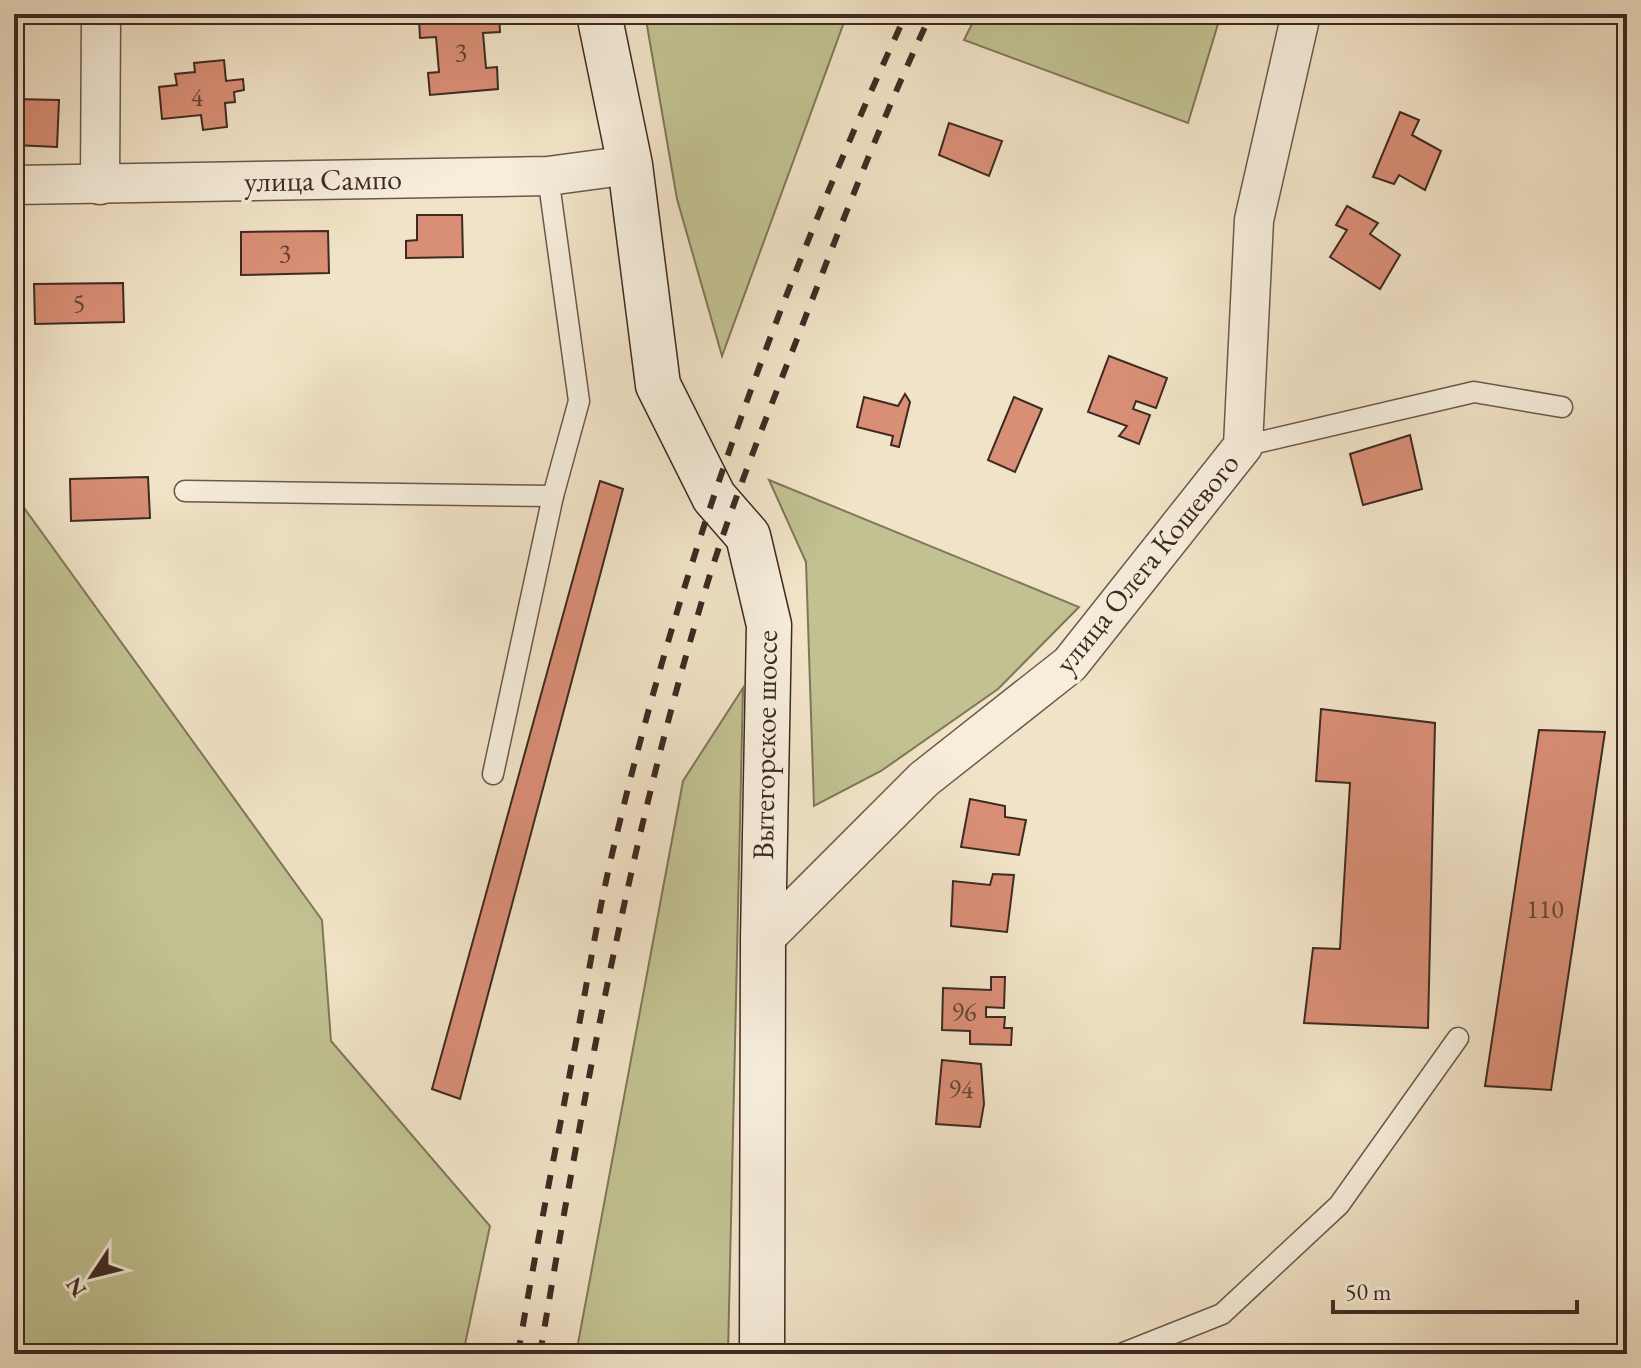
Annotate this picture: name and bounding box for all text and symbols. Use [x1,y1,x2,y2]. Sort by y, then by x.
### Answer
house number: 3 [455,35,467,69]
house number: 4 [191,80,204,114]
street label: улица Сампо [244,159,402,200]
house number: 3 [279,236,291,270]
house number: 5 [73,286,85,320]
street label: улица Олега Кошевого [1046,445,1248,681]
street label: Вытегорское шоссе [743,630,786,860]
house number: 110 [1526,892,1564,926]
house number: 96 [952,995,976,1029]
house number: 94 [949,1072,974,1106]
north arrow [52,1236,132,1316]
scale bar [1333,1264,1577,1314]
text: N [59,1271,93,1303]
text: 50 m [1345,1276,1392,1307]

